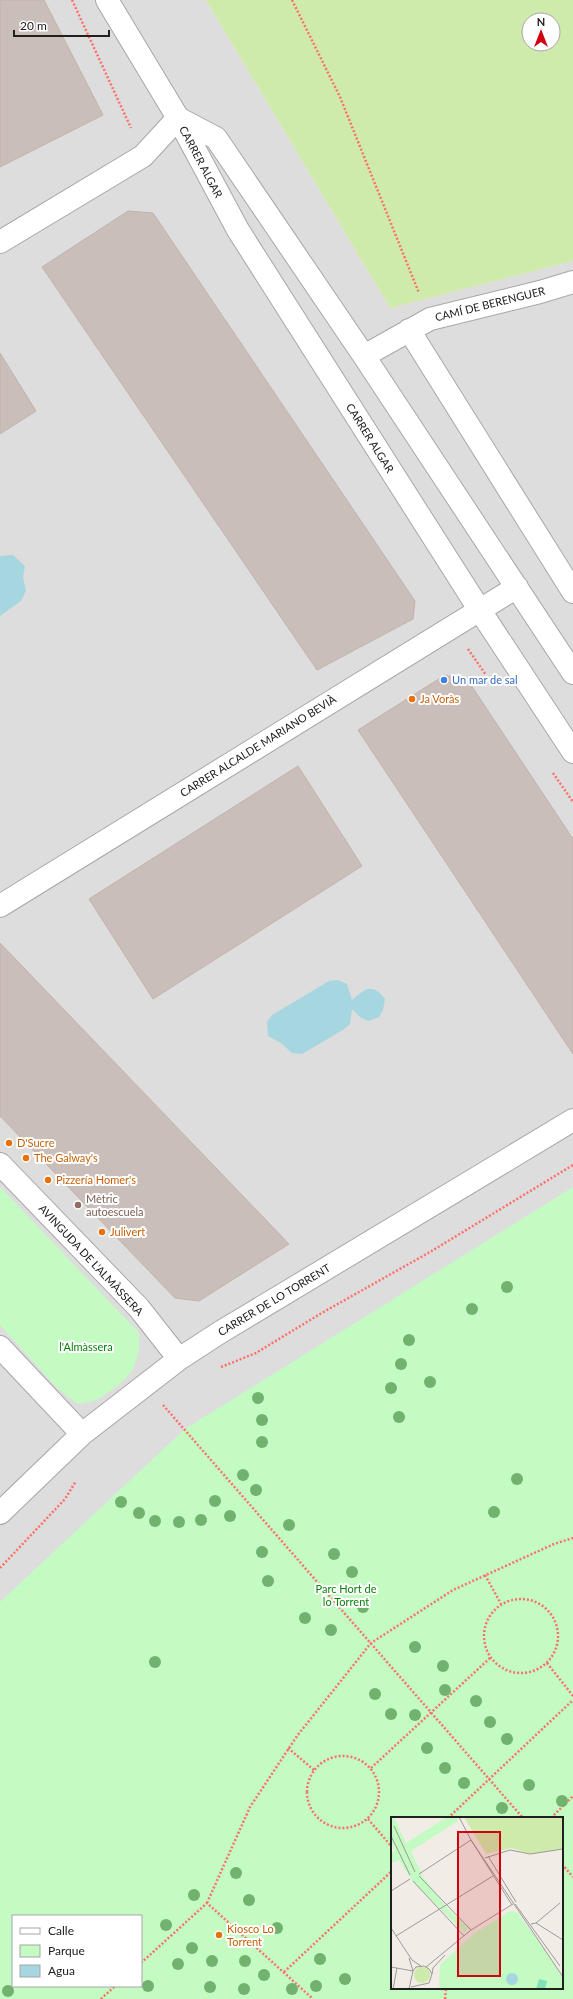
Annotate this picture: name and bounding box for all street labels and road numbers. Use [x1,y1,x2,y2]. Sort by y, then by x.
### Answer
street label: CARRER ALGAR [177,124,226,200]
street label: CAMÍ DE BERENGUER [434,284,546,323]
street label: CARRER ALGAR [344,401,397,475]
street label: CARRER ALCALDE MARIANO BEVIÀ [177,692,339,799]
street label: AVINGUDA DE L'ALMÀSSERA [36,1201,147,1318]
street label: CARRER DE LO TORRENT [215,1261,333,1338]

